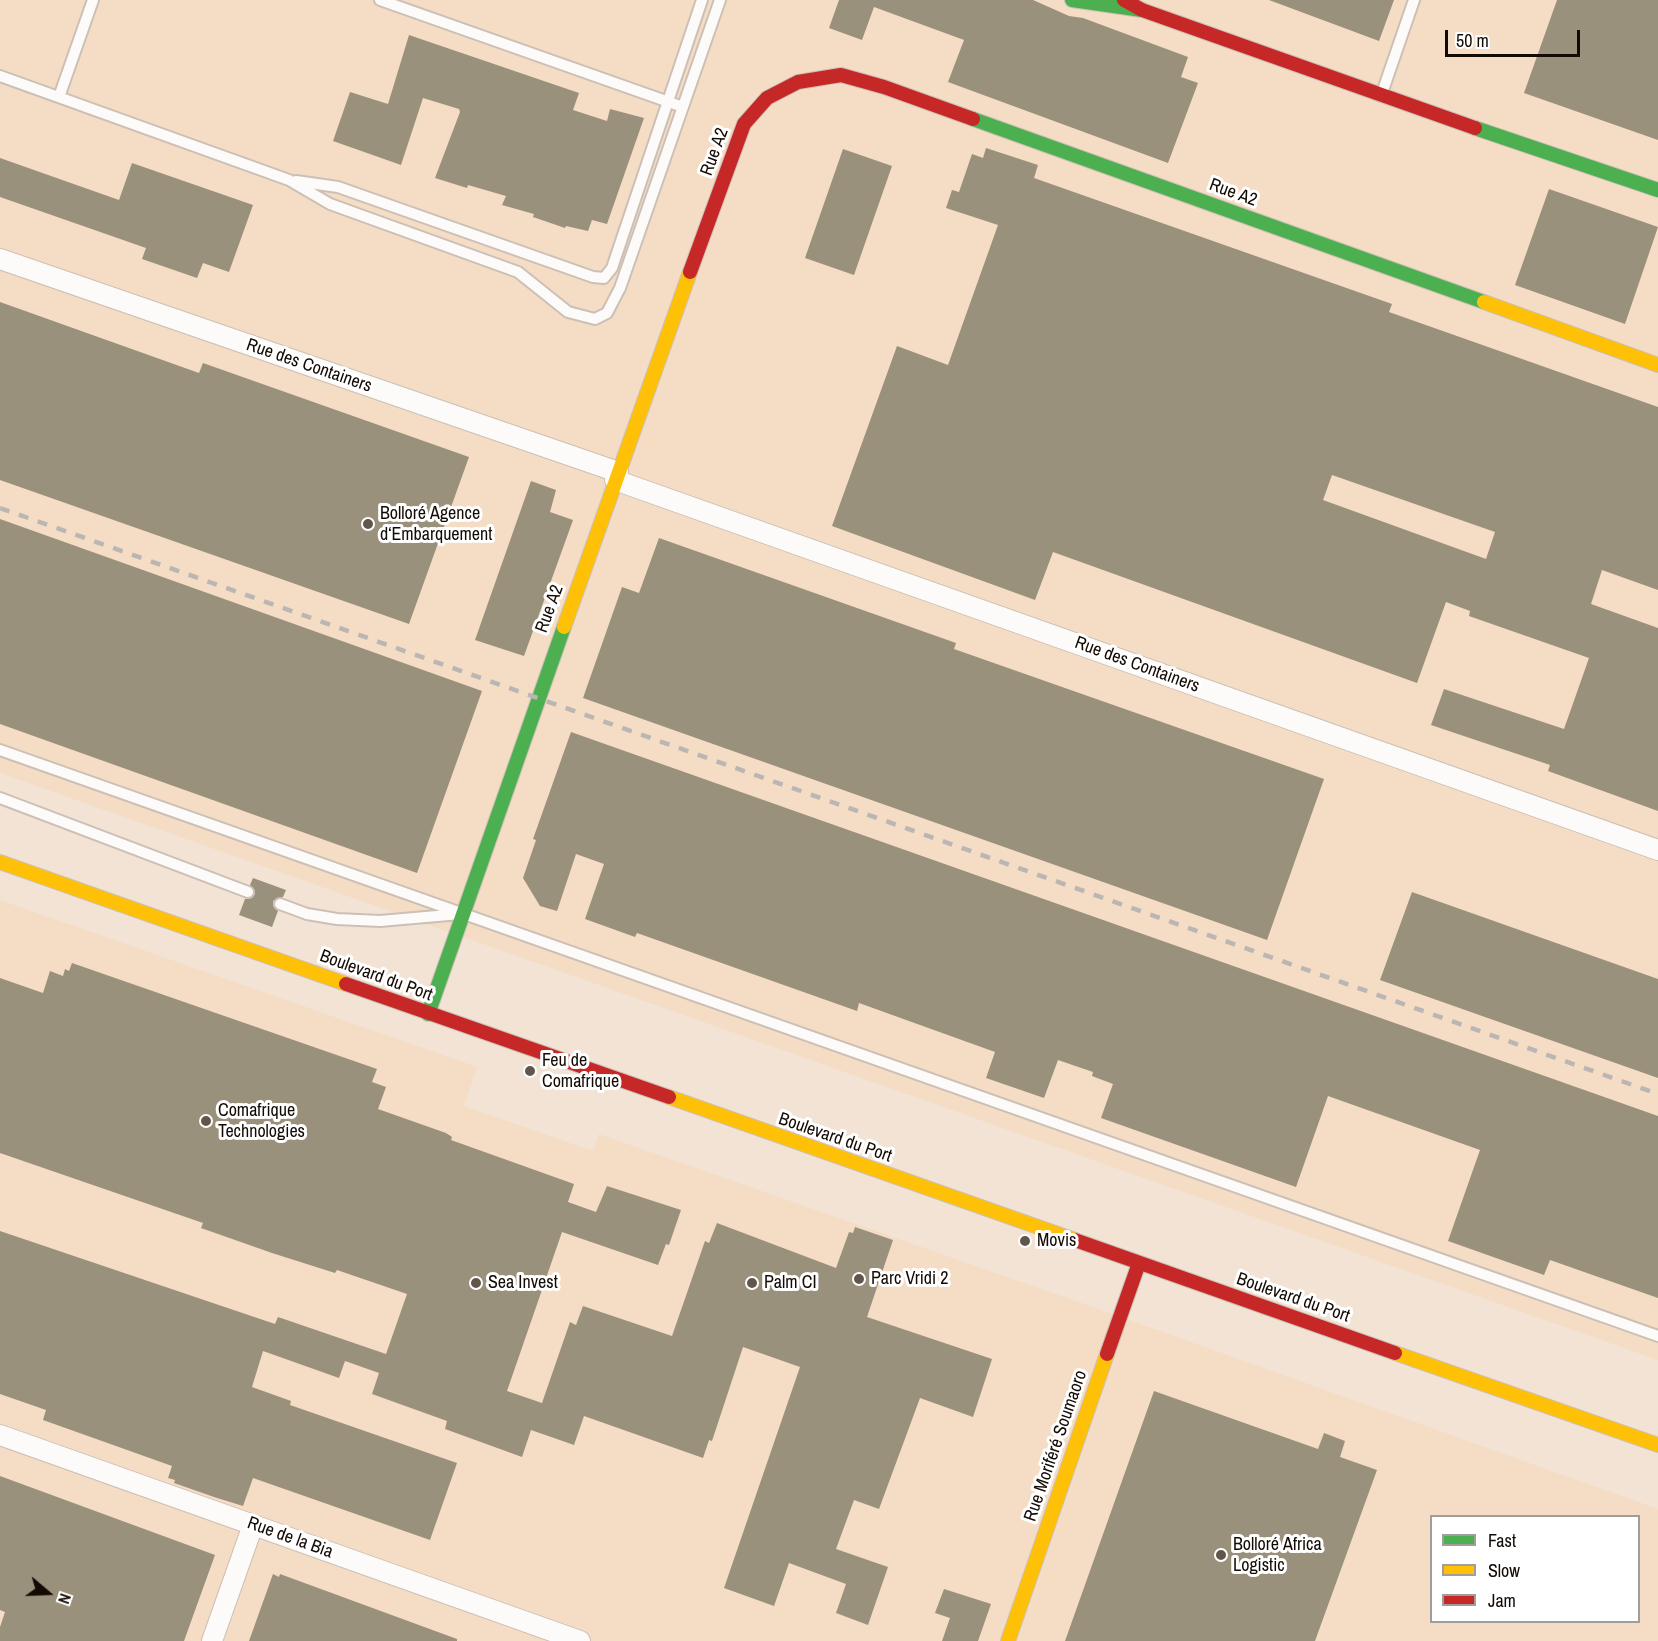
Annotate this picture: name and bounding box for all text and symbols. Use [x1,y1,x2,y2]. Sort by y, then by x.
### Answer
scale bar [1448,18,1583,56]
text: 50 m [1456,28,1489,53]
street label: Rue A2 [696,125,734,179]
street label: Rue A2 [1206,174,1260,212]
street label: Rue des Containers [243,334,375,398]
place label: Bolloré Agence d‘Embarquement [380,503,492,546]
marker: Bolloré Agence d‘Embarquement [361,517,375,531]
street label: Rue A2 [531,582,569,636]
street label: Rue des Containers [1072,632,1202,698]
street label: Boulevard du Port [317,946,435,1006]
place label: Feu de Comafrique [542,1050,619,1092]
marker: Feu de Comafrique [523,1064,537,1078]
place label: Comafrique Technologies [218,1100,305,1142]
street label: Boulevard du Port [776,1109,894,1167]
marker: Comafrique Technologies [199,1114,213,1128]
place label: Movis [1037,1230,1076,1252]
marker: Movis [1018,1234,1032,1248]
place label: Parc Vridi 2 [871,1268,948,1290]
street label: Boulevard du Port [1234,1269,1352,1327]
place label: Sea Invest [488,1272,558,1294]
place label: Palm CI [764,1272,816,1294]
marker: Parc Vridi 2 [852,1272,866,1286]
marker: Sea Invest [469,1276,483,1290]
marker: Palm CI [745,1276,759,1290]
street label: Rue Moriféré Soumaoro [1020,1368,1092,1524]
street label: Rue de la Bia [244,1513,336,1563]
legend [1430,1515,1640,1623]
text: Fast [1488,1528,1516,1553]
place label: Bolloré Africa Logistic [1233,1534,1322,1576]
marker: Bolloré Africa Logistic [1214,1548,1228,1562]
text: Slow [1488,1558,1520,1583]
north arrow [18,1563,78,1623]
text: Jam [1488,1588,1516,1613]
text: N [53,1591,77,1607]

